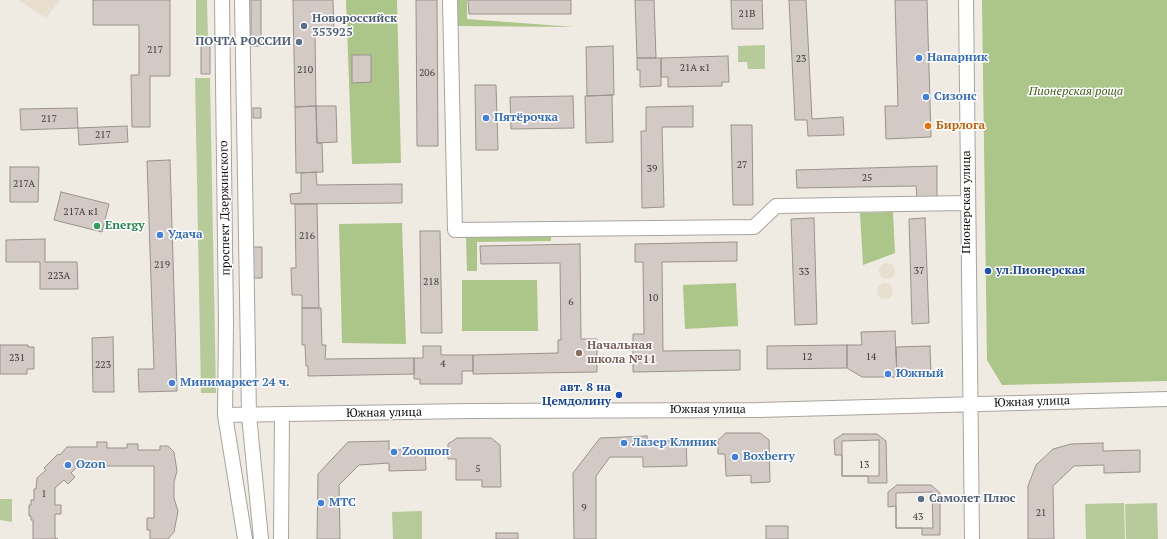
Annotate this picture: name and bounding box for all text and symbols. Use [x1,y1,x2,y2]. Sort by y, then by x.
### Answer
house number: 21В [739,8,755,20]
place label: Новороссийск 353925 [312,12,397,40]
marker: Новороссийск 353925 [299,21,309,31]
place label: ПОЧТА РОССИИ [195,35,291,49]
marker: ПОЧТА РОССИИ [294,37,304,47]
house number: 217 [147,44,163,56]
place label: Напарник [927,51,988,65]
house number: 23 [796,53,806,65]
marker: Напарник [914,53,924,63]
house number: 21А к1 [680,62,710,74]
house number: 210 [297,64,313,76]
house number: 206 [419,67,435,79]
park label: Пионерская роща [1029,85,1123,99]
place label: Сизонс [934,90,977,104]
marker: Сизонс [921,92,931,102]
place label: Пятёрочка [494,111,558,125]
house number: 217 [41,113,57,125]
marker: Пятёрочка [481,113,491,123]
place label: Бирлога [936,119,985,133]
marker: Бирлога [923,121,933,131]
house number: 217 [95,129,111,141]
street label: проспект Дзержинского [217,140,233,276]
street label: Пионерская улица [960,150,974,254]
house number: 27 [737,159,747,171]
house number: 39 [647,163,657,175]
house number: 25 [862,172,872,184]
house number: 217А [13,178,35,190]
house number: 217А к1 [63,206,99,218]
place label: Energy [105,219,145,233]
marker: Energy [92,221,102,231]
place label: Удача [168,228,203,242]
marker: Удача [155,230,165,240]
house number: 216 [299,230,315,242]
house number: 219 [154,259,170,271]
place label: ул.Пионерская [996,264,1085,278]
house number: 37 [914,265,924,277]
house number: 33 [799,266,809,278]
marker: ул.Пионерская [983,266,993,276]
house number: 223А [48,270,70,282]
house number: 218 [423,276,439,288]
house number: 10 [648,292,658,304]
house number: 6 [568,296,574,308]
place label: Начальная школа №11 [587,339,656,367]
marker: Начальная школа №11 [574,348,584,358]
house number: 12 [802,351,812,363]
house number: 14 [866,351,876,363]
house number: 231 [9,352,25,364]
house number: 4 [440,358,446,370]
house number: 223 [95,359,111,371]
place label: Южный [896,367,944,381]
marker: Южный [883,369,893,379]
place label: Минимаркет 24 ч. [180,376,290,390]
marker: Минимаркет 24 ч. [167,378,177,388]
place label: авт. 8 на Цемдолину [542,381,611,409]
marker: авт. 8 на Цемдолину [614,390,624,400]
street label: Южная улица [994,393,1070,411]
street label: Южная улица [670,403,746,417]
street label: Южная улица [346,405,422,421]
place label: Лазер Клиник [632,436,717,450]
marker: Лазер Клиник [619,438,629,448]
place label: Zooшоп [402,445,449,459]
marker: Zooшоп [389,447,399,457]
place label: Boxberry [743,450,795,464]
marker: Boxberry [730,452,740,462]
place label: Ozon [76,458,106,472]
house number: 13 [859,459,869,471]
marker: Ozon [63,460,73,470]
house number: 5 [475,463,481,475]
house number: 1 [41,488,47,500]
place label: Самолет Плюс [929,492,1016,506]
marker: Самолет Плюс [916,494,926,504]
place label: МТС [329,496,356,510]
marker: МТС [316,498,326,508]
house number: 9 [581,502,587,514]
house number: 21 [1036,507,1046,519]
house number: 43 [913,511,923,523]

